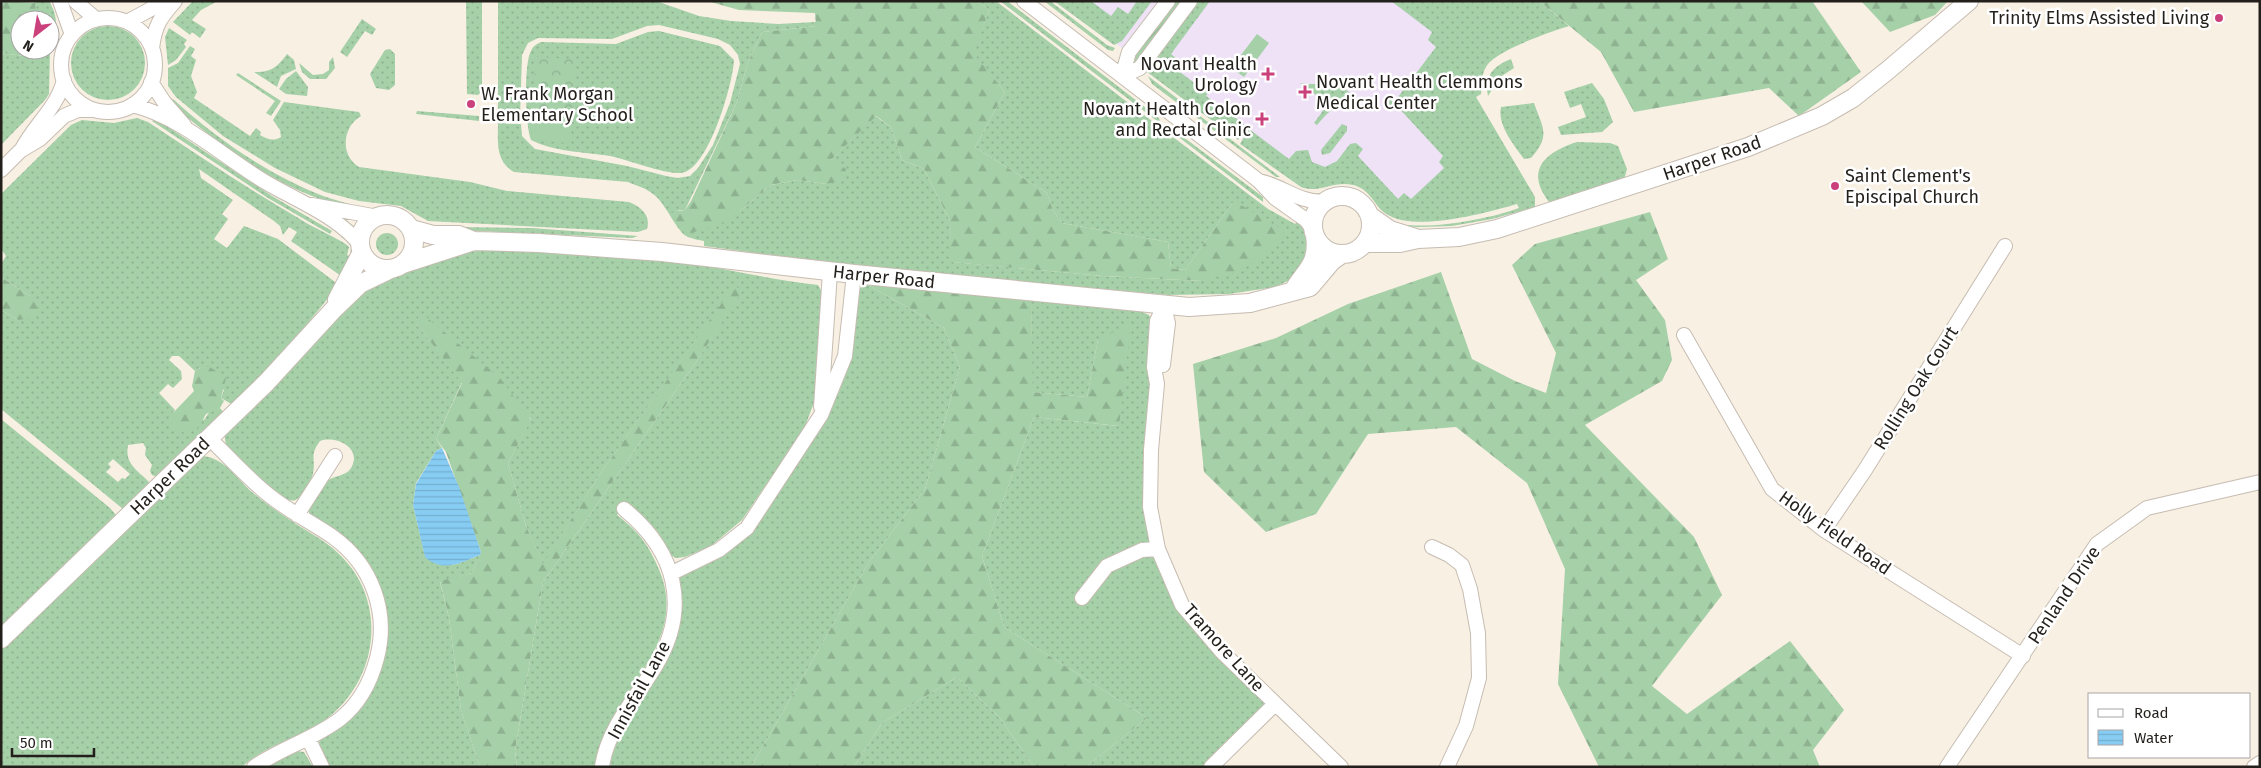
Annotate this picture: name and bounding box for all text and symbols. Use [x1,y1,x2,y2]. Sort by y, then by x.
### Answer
place label: Trinity Elms Assisted Living [1989,7,2210,29]
north arrow [10,10,60,60]
marker: Trinity Elms Assisted Living [2213,12,2225,24]
text: N [20,36,37,55]
place label: Novant Health Urology [1140,53,1257,96]
marker: Novant Health Urology [1261,67,1275,81]
place label: Novant Health Clemmons Medical Center [1316,71,1523,114]
place label: W. Frank Morgan Elementary School [481,83,633,126]
marker: Novant Health Clemmons Medical Center [1298,85,1312,99]
marker: W. Frank Morgan Elementary School [465,98,477,110]
place label: Novant Health Colon and Rectal Clinic [1083,98,1251,141]
marker: Novant Health Colon and Rectal Clinic [1255,112,1269,126]
street label: Harper Road [1660,131,1764,185]
place label: Saint Clement's Episcipal Church [1845,165,1979,208]
marker: Saint Clement's Episcipal Church [1829,180,1841,192]
street label: Harper Road [832,261,936,293]
street label: Rolling Oak Court [1869,322,1963,454]
street label: Harper Road [125,432,215,520]
street label: Holly Field Road [1775,486,1895,580]
street label: Penland Drive [2023,542,2105,648]
street label: Tramore Lane [1179,599,1269,697]
street label: Innisfail Lane [603,637,675,743]
legend [2088,693,2251,758]
text: Road [2134,704,2169,722]
scale bar [12,726,95,758]
text: Water [2134,729,2173,747]
text: 50 m [20,734,53,752]

